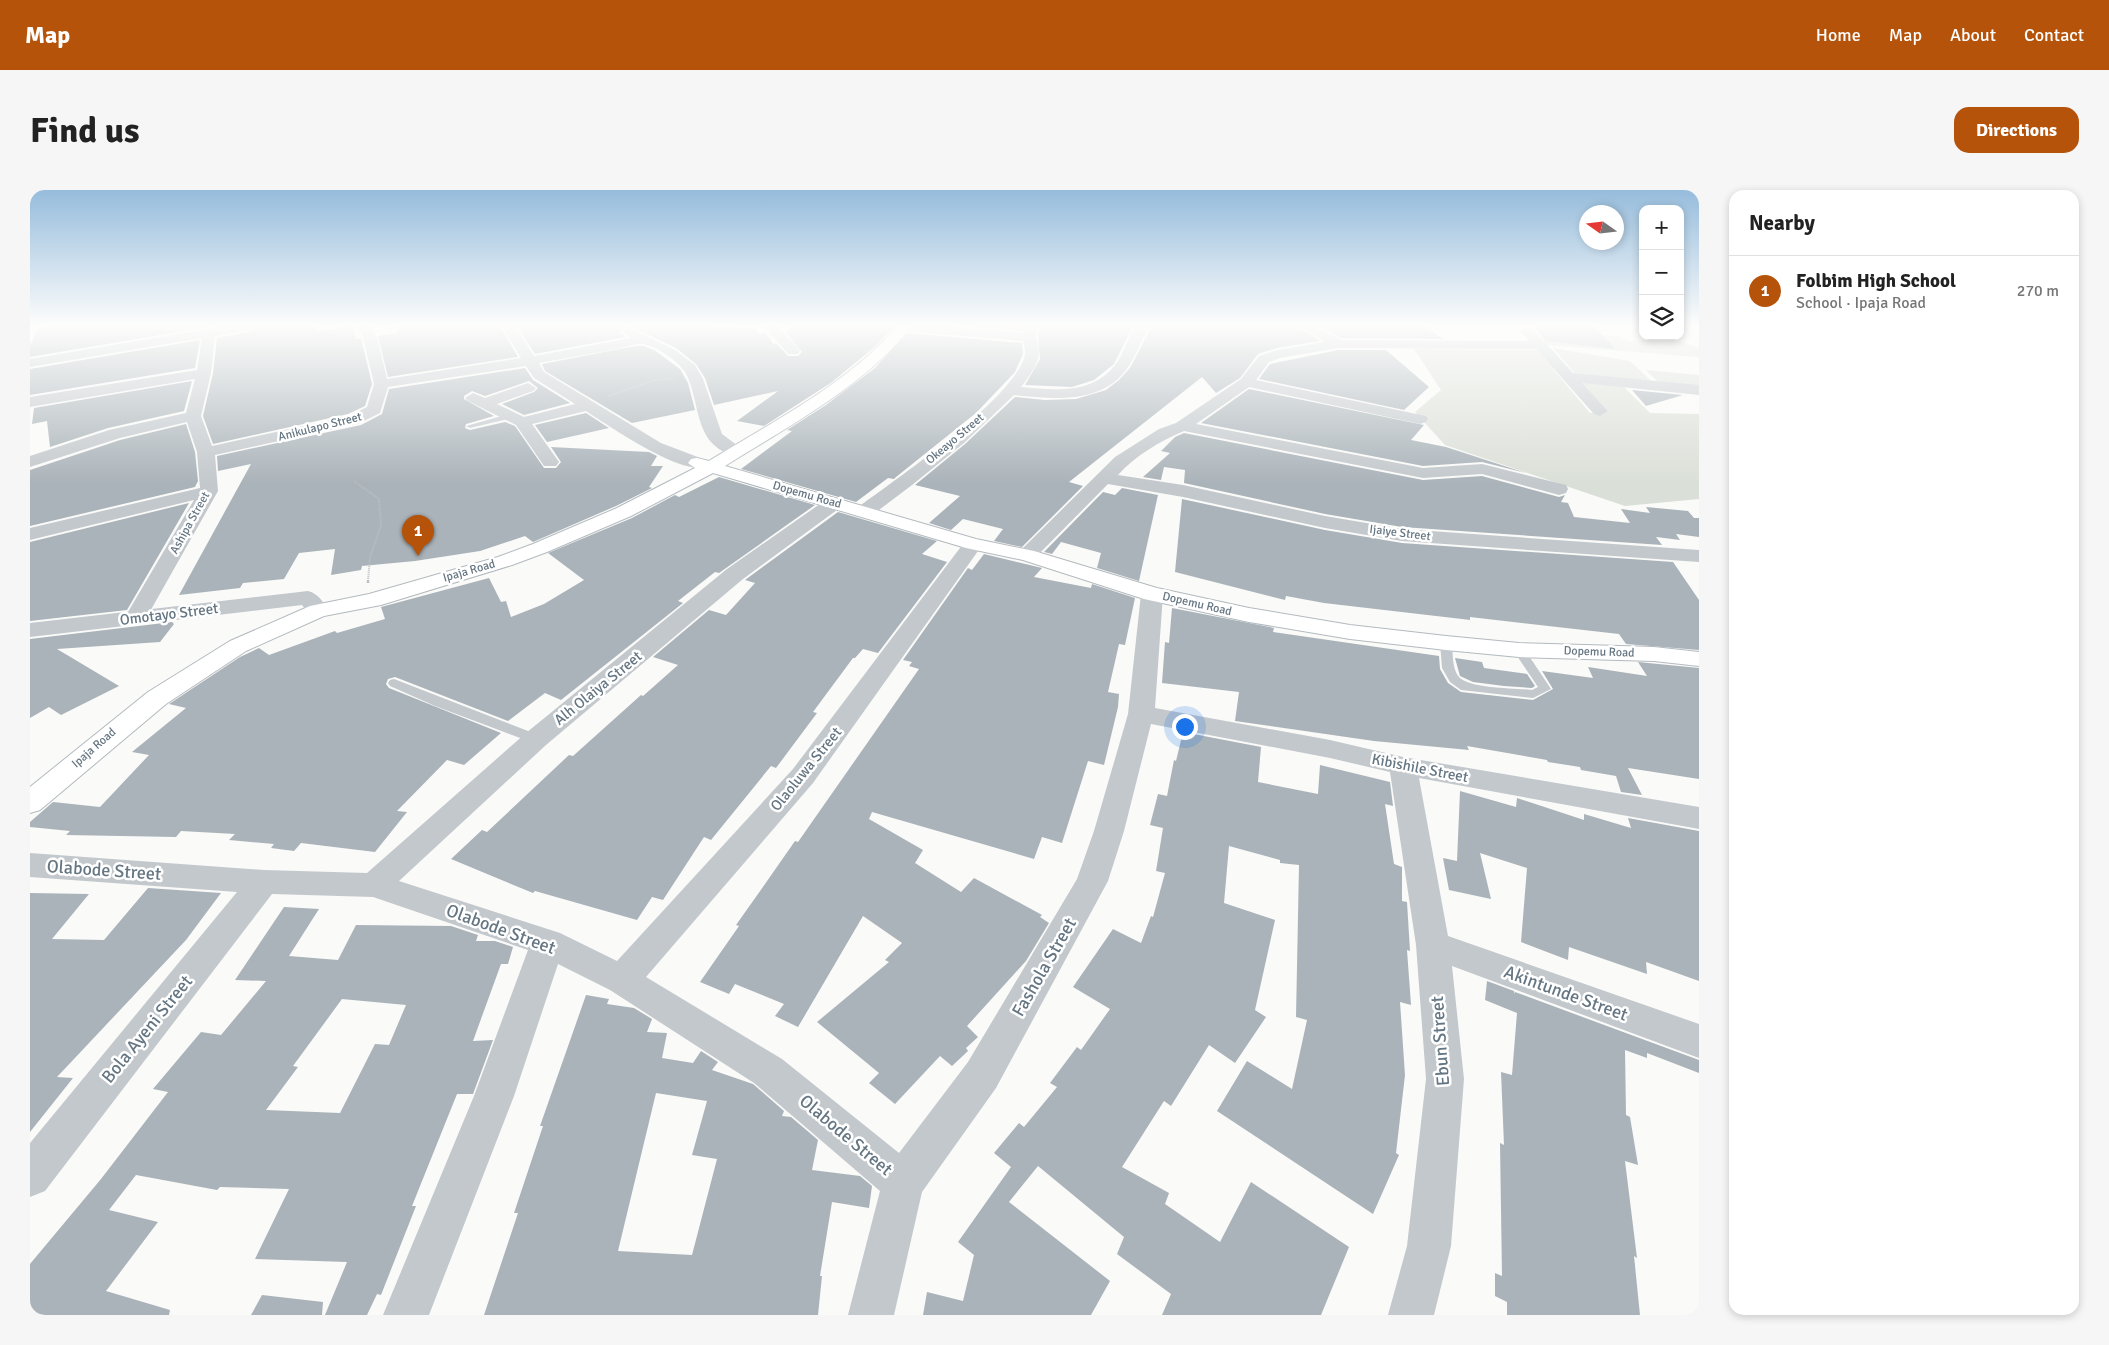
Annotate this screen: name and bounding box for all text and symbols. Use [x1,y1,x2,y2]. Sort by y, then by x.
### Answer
text: Map [25,20,70,50]
text: Home [1816,24,1861,46]
text: Map [1889,24,1922,46]
text: About [1950,24,1996,46]
text: Contact [2024,24,2084,46]
button: Directions [1954,107,2079,153]
text: Find us [30,109,140,152]
north arrow [1579,205,1624,250]
map controls [1639,205,1684,340]
button: + [1639,205,1684,250]
text: Nearby [1749,210,1815,236]
button: − [1639,250,1684,295]
text: Folbim High School [1796,269,1956,293]
text: 1 [1761,281,1769,301]
text: 270 m [2017,281,2059,301]
text: School · Ipaja Road [1796,293,1926,313]
button: layers [1639,295,1684,340]
street label: Anikulapo Street [277,409,363,445]
street label: Okeayo Street [923,410,987,468]
street label: Dopemu Road [771,478,843,512]
street label: Ashipa Street [167,489,213,557]
pin: 1 [402,515,434,556]
street label: Ijaiye Street [1369,522,1431,544]
street label: Ipaja Road [441,556,497,586]
street label: Dopemu Road [1161,589,1233,619]
street label: Omotayo Street [119,599,219,629]
street label: Dopemu Road [1563,643,1635,661]
street label: Alh Olaiya Street [551,647,645,729]
your location [1172,714,1198,740]
street label: Olaoluwa Street [767,723,845,815]
street label: Ipaja Road [69,725,119,771]
street label: Kibishile Street [1370,750,1470,786]
street label: Olabode Street [46,855,162,885]
street label: Olabode Street [443,899,559,959]
street label: Fashola Street [1007,914,1081,1020]
street label: Akintunde Street [1501,960,1631,1026]
street label: Bola Ayeni Street [97,971,197,1087]
street label: Ebun Street [1426,995,1454,1087]
street label: Olabode Street [795,1090,897,1180]

